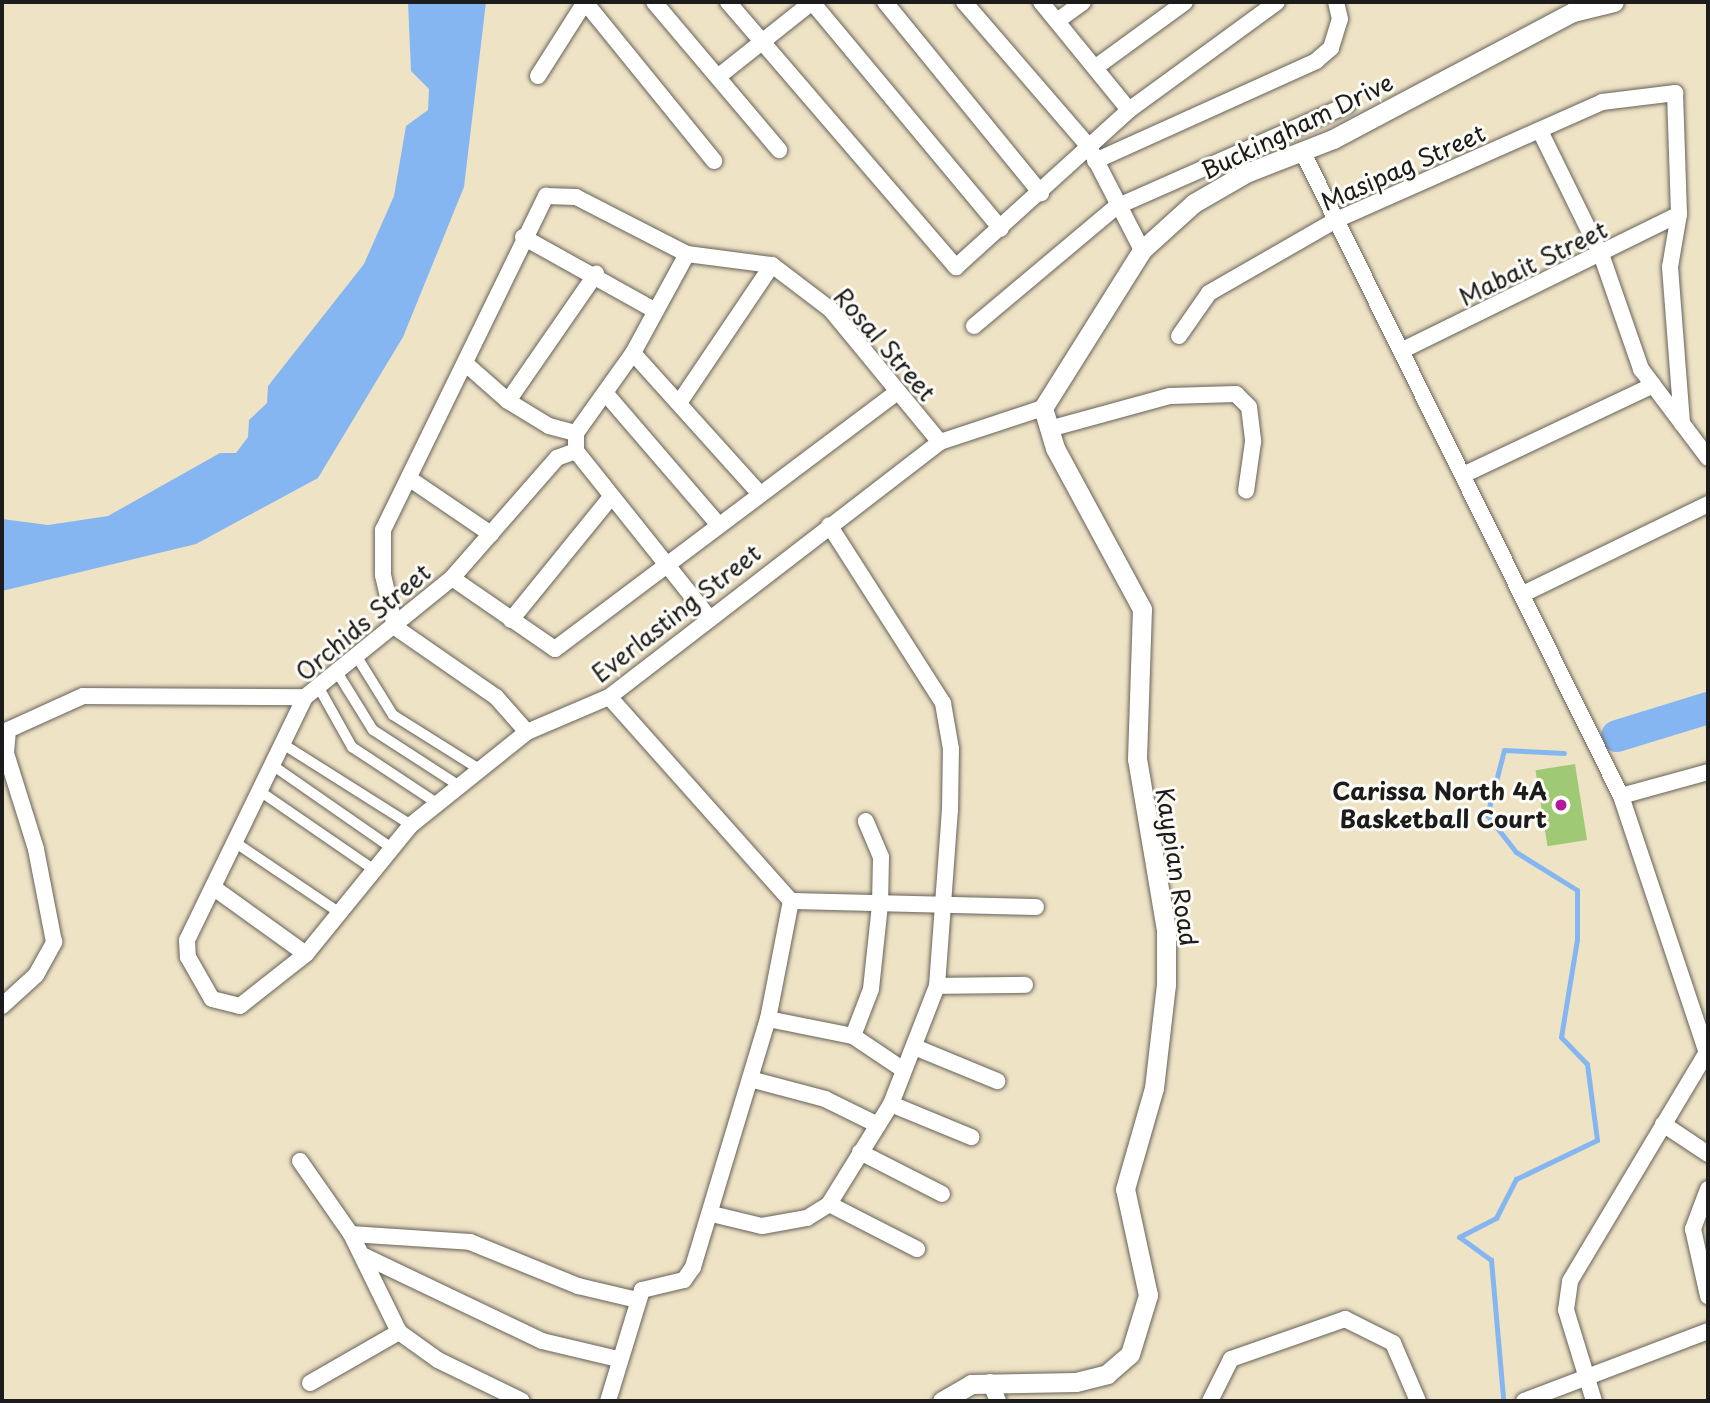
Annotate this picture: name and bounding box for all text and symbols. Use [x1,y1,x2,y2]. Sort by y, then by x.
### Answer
street label: Buckingham Drive [1196,67,1398,185]
street label: Masipag Street [1316,118,1490,216]
street label: Mabait Street [1454,215,1612,311]
street label: Rosal Street [828,281,942,407]
street label: Everlasting Street [586,538,766,688]
street label: Orchids Street [290,557,436,687]
place label: Carissa North 4A Basketball Court [1333,777,1547,833]
street label: Kaypian Road [1150,786,1204,948]
marker: Carissa North 4A Basketball Court [1553,797,1569,813]

